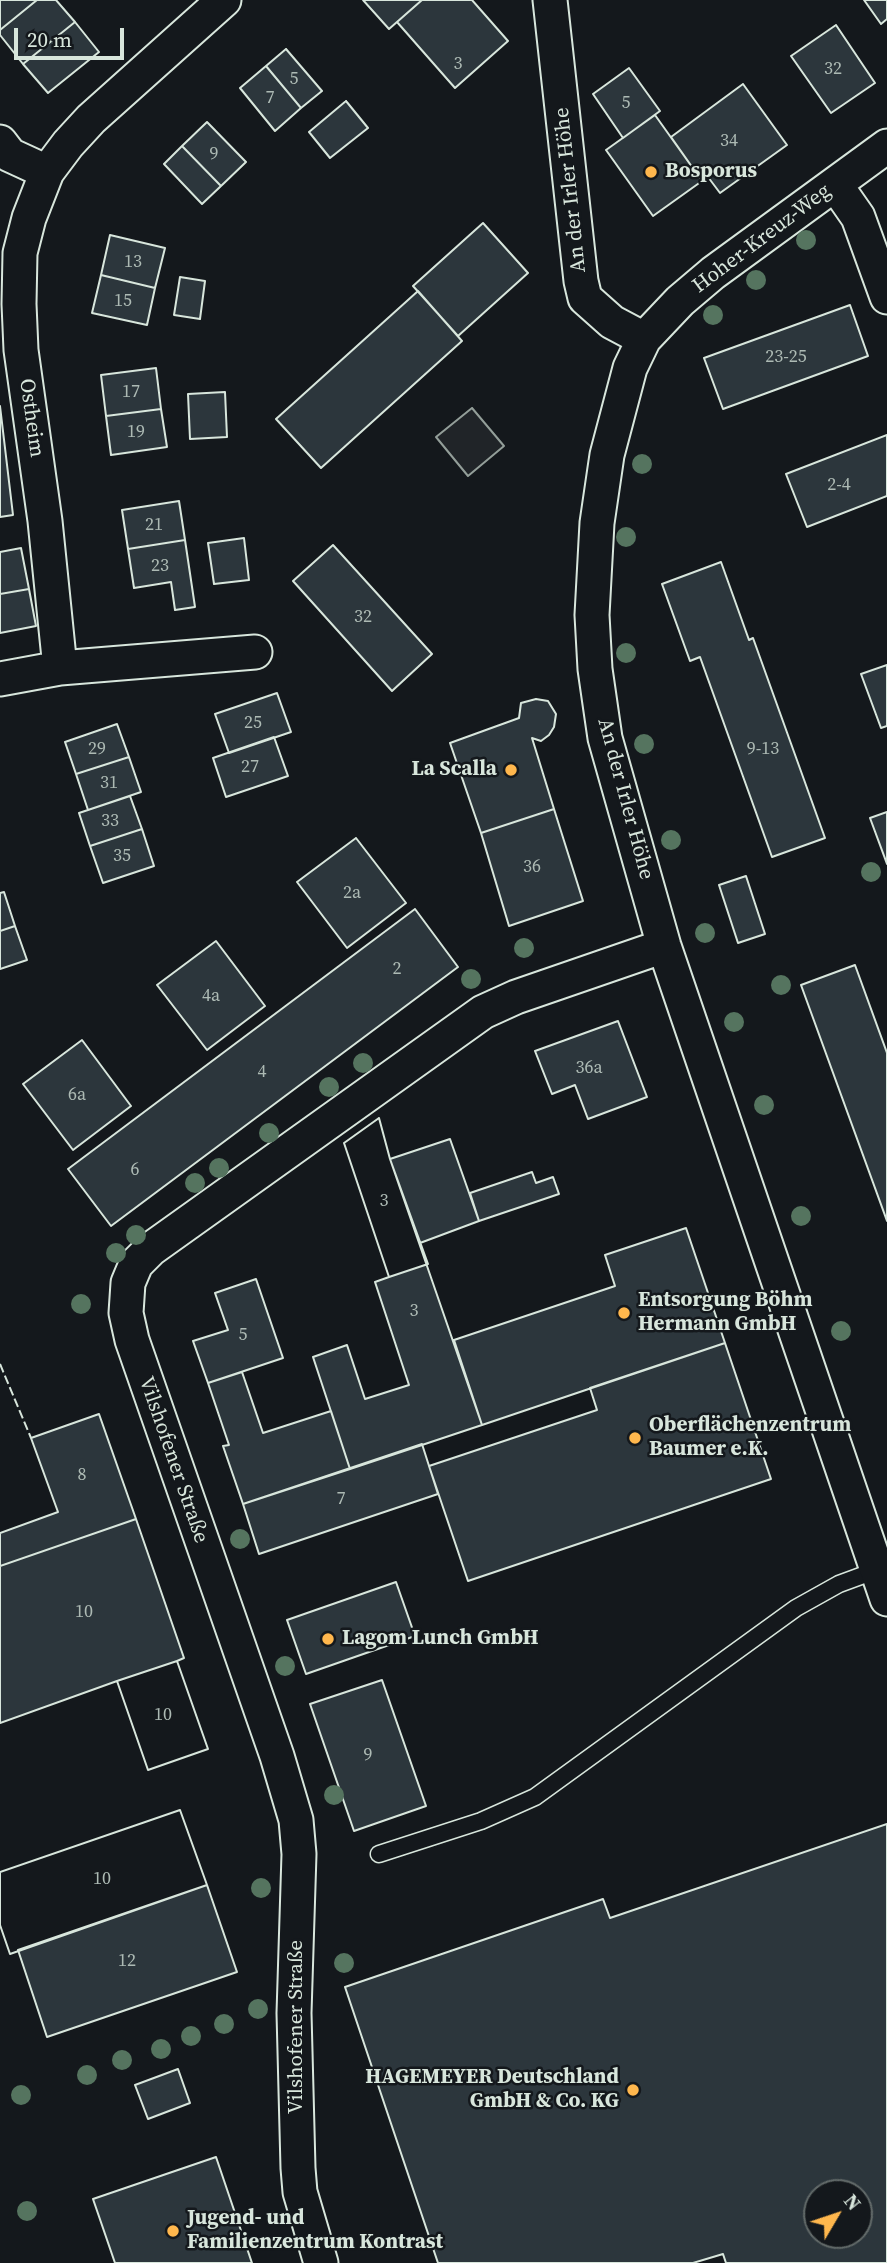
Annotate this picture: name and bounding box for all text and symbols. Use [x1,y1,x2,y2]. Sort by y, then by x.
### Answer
scale bar [18,14,128,58]
text: 20 m [27,25,72,54]
house number: 3 [454,53,462,75]
house number: 32 [824,58,842,80]
house number: 5 [290,68,298,90]
house number: 7 [266,87,274,109]
house number: 5 [622,92,630,114]
street label: An der Irler Höhe [550,106,592,274]
house number: 34 [720,130,738,152]
house number: 9 [210,143,218,165]
place label: Bosporus [665,159,757,185]
marker: Bosporus [643,164,659,180]
street label: Hoher-Kreuz-Weg [688,179,836,299]
house number: 13 [124,251,142,273]
house number: 15 [114,290,132,312]
house number: 23-25 [765,346,807,368]
street label: Ostheim [13,377,49,459]
house number: 17 [122,381,140,403]
house number: 19 [127,421,145,443]
house number: 2-4 [827,474,851,496]
house number: 21 [145,514,163,536]
house number: 23 [151,555,169,577]
house number: 32 [354,606,372,628]
house number: 25 [244,712,262,734]
street label: An der Irler Höhe [591,716,659,882]
house number: 29 [88,738,106,760]
house number: 9-13 [747,738,779,760]
house number: 27 [241,756,259,778]
place label: La Scalla [412,757,497,783]
marker: La Scalla [503,762,519,778]
house number: 31 [100,772,118,794]
house number: 33 [101,810,119,832]
house number: 35 [113,845,131,867]
house number: 36 [523,856,541,878]
house number: 2a [343,882,361,904]
house number: 2 [393,958,401,980]
house number: 4a [202,985,220,1007]
house number: 36a [575,1057,603,1079]
house number: 4 [258,1061,266,1083]
house number: 6a [68,1084,86,1106]
house number: 6 [131,1159,139,1181]
house number: 3 [380,1190,388,1212]
place label: Entsorgung Böhm Hermann GmbH [638,1288,812,1338]
house number: 3 [410,1300,418,1322]
marker: Entsorgung Böhm Hermann GmbH [616,1305,632,1321]
house number: 5 [239,1324,247,1346]
street label: Vilshofener Straße [133,1374,213,1546]
place label: Oberflächenzentrum Baumer e.K. [649,1413,851,1463]
marker: Oberflächenzentrum Baumer e.K. [627,1430,643,1446]
house number: 8 [78,1464,86,1486]
house number: 7 [337,1488,345,1510]
house number: 10 [75,1601,93,1623]
place label: Lagom Lunch GmbH [342,1626,539,1652]
marker: Lagom Lunch GmbH [320,1631,336,1647]
house number: 10 [154,1704,172,1726]
house number: 9 [364,1744,372,1766]
house number: 10 [93,1868,111,1890]
street label: Vilshofener Straße [284,1940,310,2114]
house number: 12 [118,1950,136,1972]
place label: HAGEMEYER Deutschland GmbH & Co. KG [365,2065,619,2115]
marker: HAGEMEYER Deutschland GmbH & Co. KG [625,2082,641,2098]
north arrow [803,2179,873,2249]
text: N [838,2188,867,2216]
place label: Jugend- und Familienzentrum Kontrast [187,2206,443,2256]
marker: Jugend- und Familienzentrum Kontrast [165,2223,181,2239]

